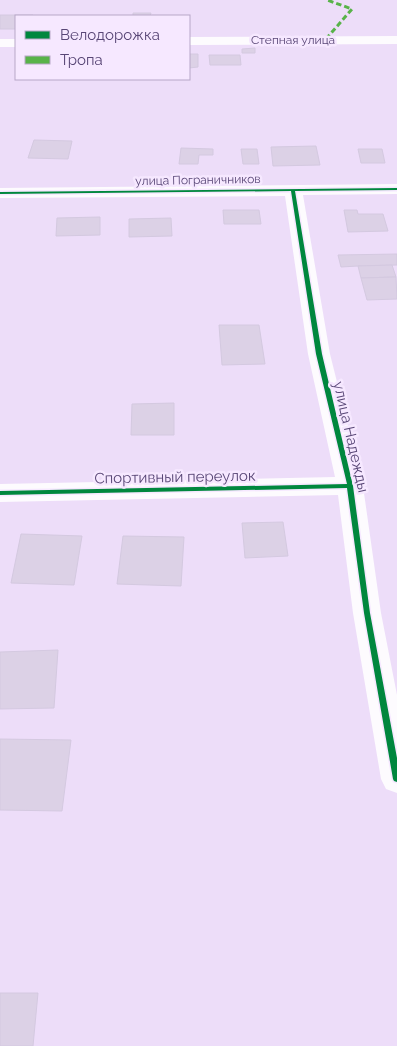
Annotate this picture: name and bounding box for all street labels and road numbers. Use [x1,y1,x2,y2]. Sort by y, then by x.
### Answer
street label: Степная улица [251,33,335,47]
street label: улица Пограничников [135,172,261,188]
street label: улица Надежды [329,380,373,494]
street label: Спортивный переулок [94,467,256,487]

